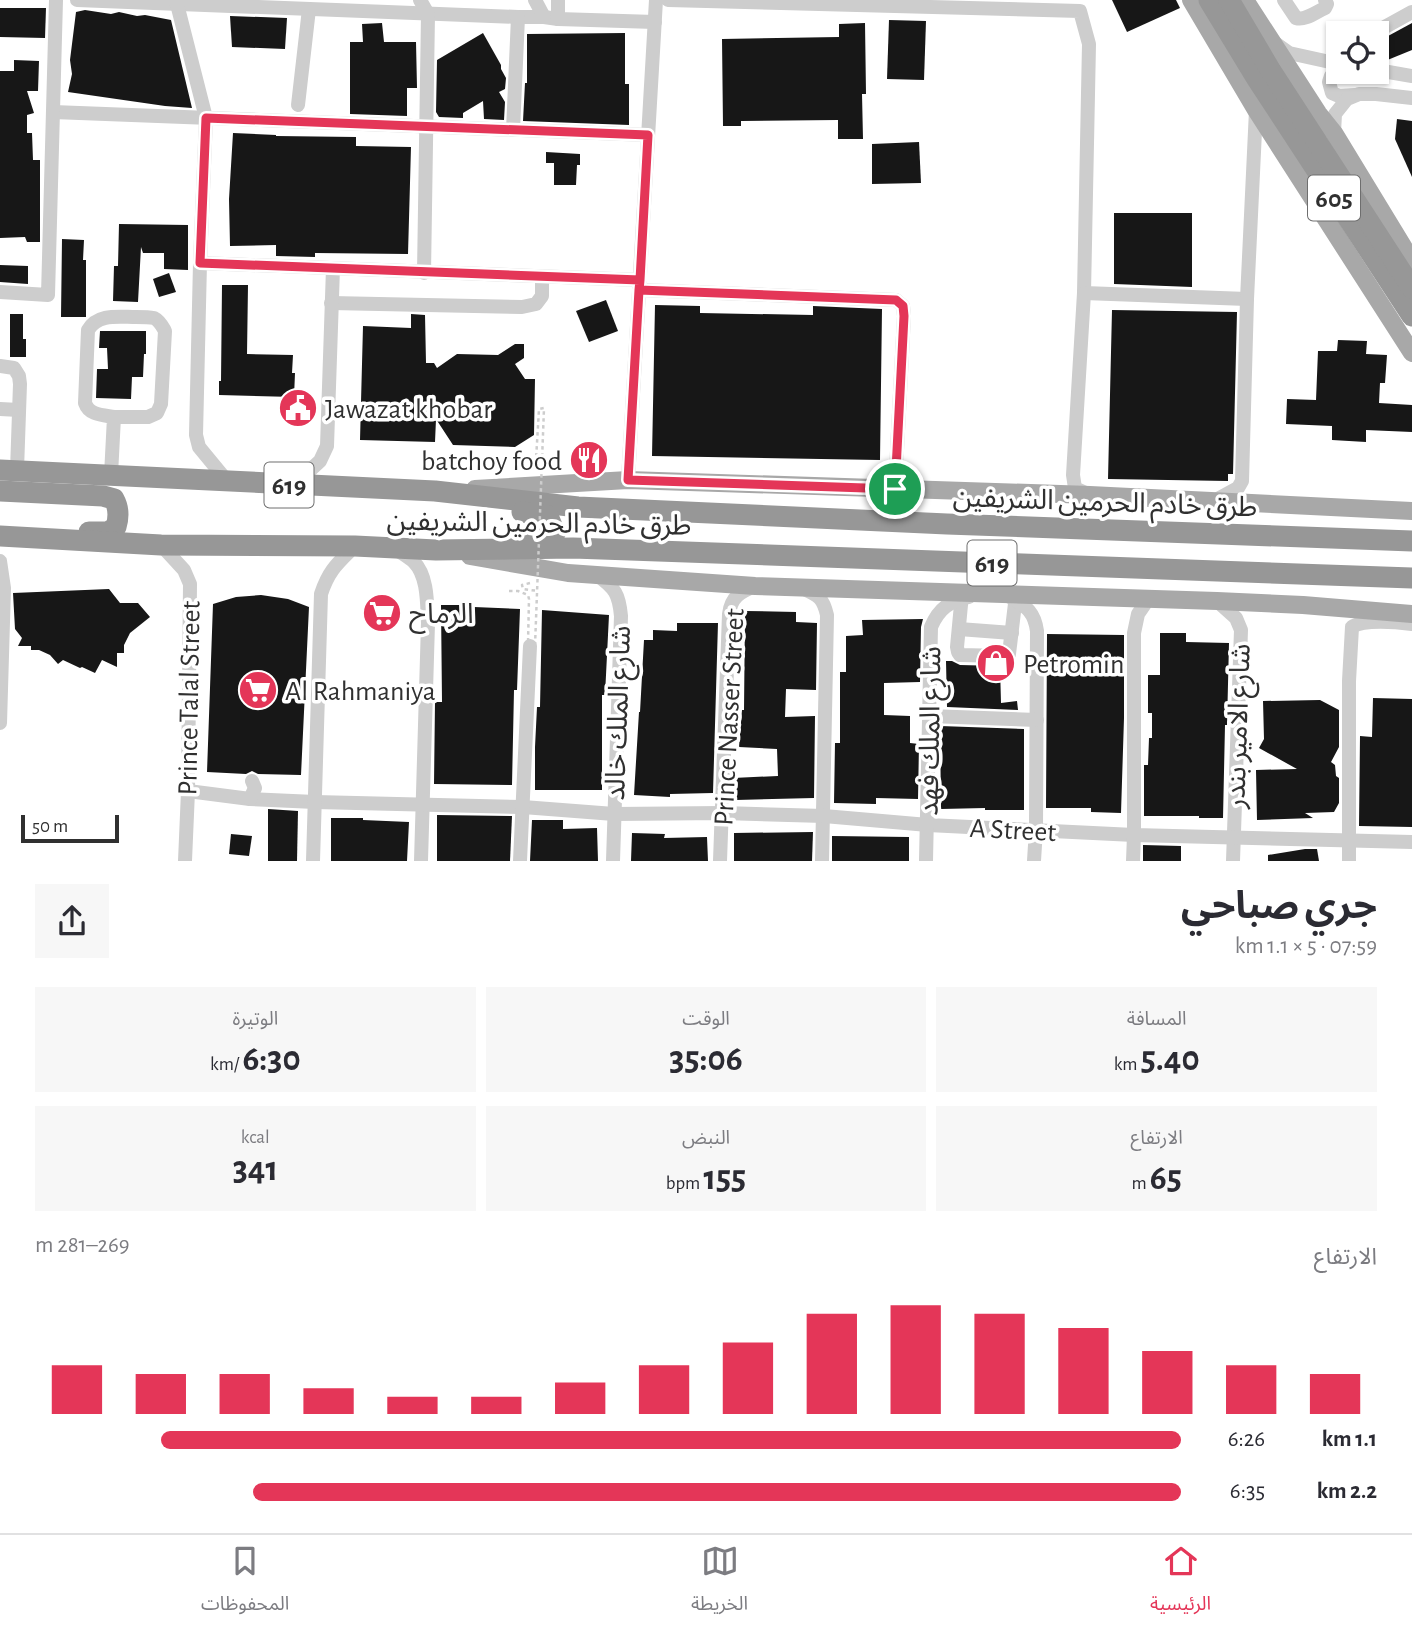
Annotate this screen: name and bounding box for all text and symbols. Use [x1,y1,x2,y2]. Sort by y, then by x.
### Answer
map controls [1326,21,1389,84]
button: locate [1326,21,1389,84]
road number: 605 [1308,176,1360,220]
public building icon: Jawazat khobar [277,387,319,429]
place label: Jawazat khobar [325,396,492,424]
restaurant icon: batchoy food [568,439,610,481]
place label: batchoy food [421,448,562,476]
pin [865,459,925,519]
road number: 619 [264,463,314,508]
icon: arrive [876,470,914,508]
street label: طرق خادم الحرمين الشريفين [952,484,1258,527]
street label: طرق خادم الحرمين الشريفين [386,507,692,546]
road number: 619 [968,540,1016,586]
supermarket icon: الرماح [361,592,403,634]
street label: Prince Talal Street [174,600,206,796]
place label: الرماح [409,601,474,634]
street label: Prince Nasser Street [710,608,750,826]
street label: شارع الملك خالد [602,625,641,801]
shop icon: Petromin [975,642,1017,684]
street label: شارع الامير بندر [1222,643,1261,810]
street label: شارع الملك فهد [916,646,951,816]
place label: Petromin [1023,651,1124,679]
supermarket icon: Al Rahmaniya [237,669,279,711]
place label: Al Rahmaniya [285,678,436,706]
scale bar [21,812,119,844]
street label: A Street [969,815,1057,847]
text: 50 m [32,817,68,836]
button: share [35,884,109,958]
text: جري صباحي [1181,888,1377,926]
text: 07:59 · 5 × 1.1 km [1235,935,1377,958]
text: الوتيرة [233,1010,278,1029]
text: الوقت [682,1010,730,1029]
text: المسافة [1127,1010,1187,1029]
text: 6:30 [242,1042,301,1077]
text: 35:06 [669,1042,743,1077]
text: 5.40 [1141,1042,1200,1077]
text: /km [210,1055,242,1074]
text: km [1114,1055,1141,1074]
text: kcal [241,1128,270,1147]
text: النبض [682,1129,730,1148]
text: الارتفاع [1131,1129,1183,1148]
text: 341 [233,1152,278,1187]
text: 155 [703,1161,746,1196]
text: 65 [1150,1161,1182,1196]
text: bpm [666,1174,703,1193]
text: m [1131,1174,1150,1193]
text: 269–281 m [35,1234,130,1257]
text: الارتفاع [1314,1246,1377,1269]
text: 6:26 [1228,1428,1265,1451]
text: 1.1 km [1322,1428,1377,1451]
text: 6:35 [1230,1480,1265,1503]
text: 2.2 km [1317,1480,1377,1503]
tab: المحفوظات [201,1542,289,1624]
tab: الخريطة [691,1542,748,1624]
tab: الرئيسية [1150,1542,1211,1624]

